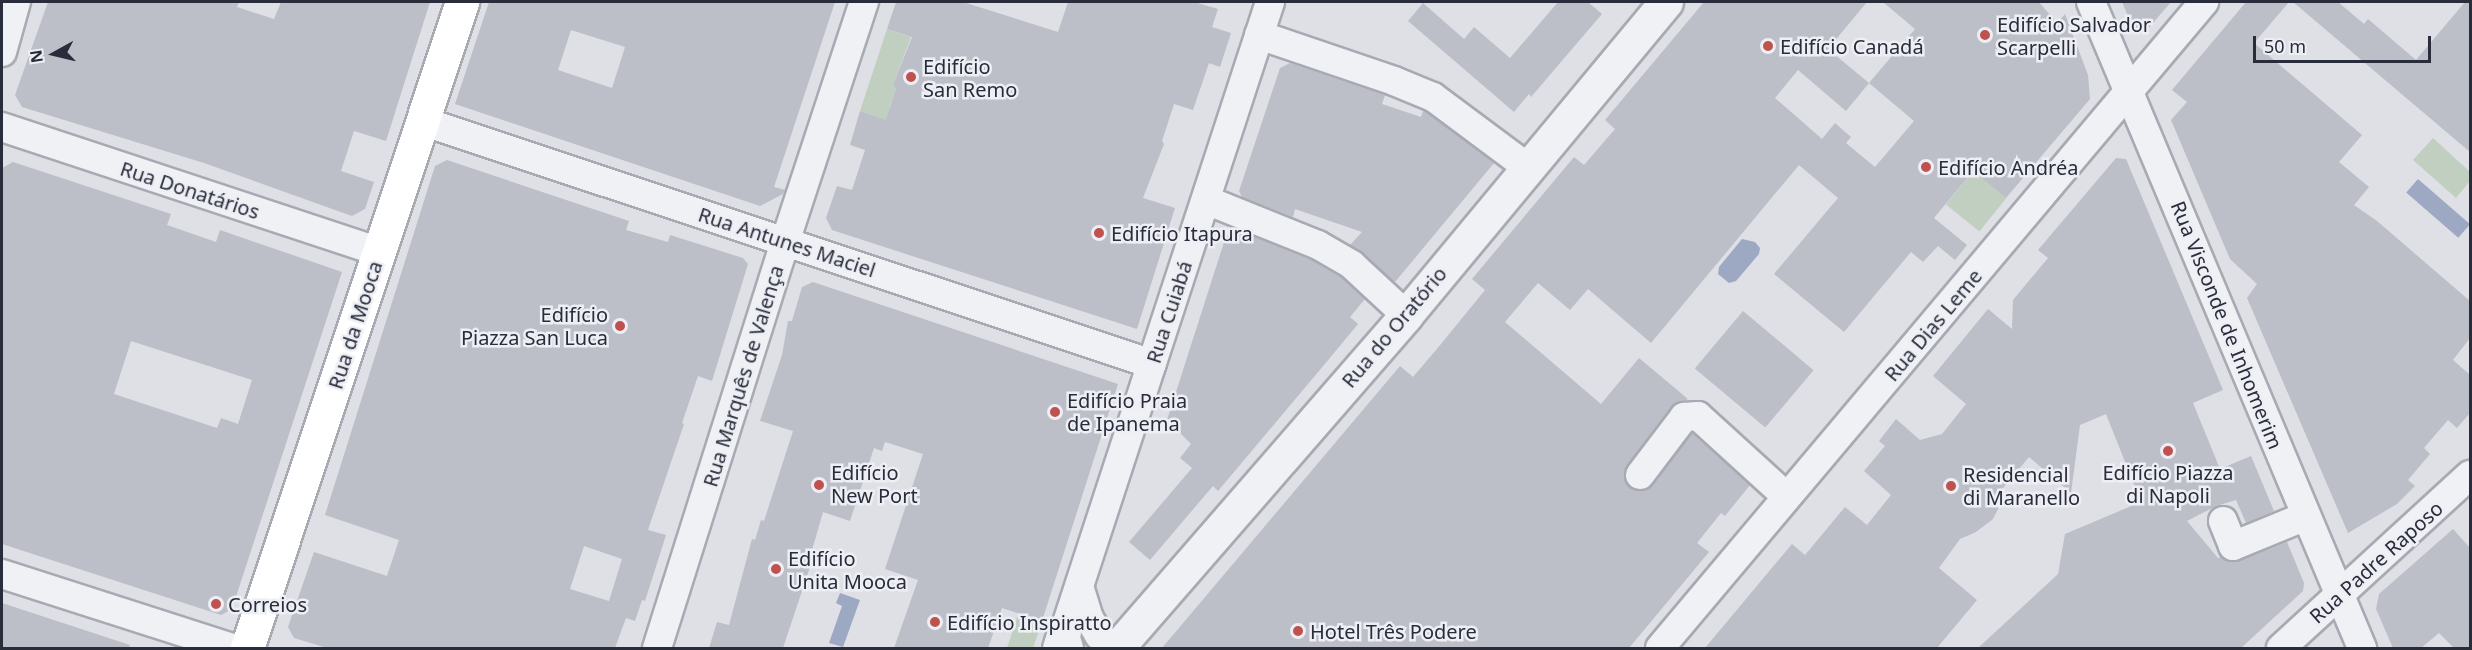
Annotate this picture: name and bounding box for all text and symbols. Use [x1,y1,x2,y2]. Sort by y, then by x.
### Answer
place label: Edifício Salvador Scarpelli [1997,12,2151,59]
north arrow [24,24,84,84]
scale bar [2256,24,2434,62]
marker: Edifício Salvador Scarpelli [1978,28,1992,42]
place label: Edifício Canadá [1780,34,1924,58]
text: 50 m [2264,34,2306,58]
marker: Edifício Canadá [1761,39,1775,53]
text: N [24,49,48,64]
place label: Edifício San Remo [923,54,1017,101]
marker: Edifício San Remo [904,70,918,84]
place label: Edifício Andréa [1938,155,2078,179]
street label: Rua Donatários [117,156,263,224]
marker: Edifício Andréa [1919,160,1933,174]
street label: Rua Visconde de Inhomerim [2166,198,2288,452]
street label: Rua Antunes Maciel [695,202,879,282]
place label: Edifício Itapura [1111,221,1253,245]
marker: Edifício Itapura [1092,226,1106,240]
street label: Rua da Mooca [323,258,387,392]
street label: Rua Cuiabá [1141,258,1197,366]
street label: Rua Marquês de Valença [698,262,788,490]
street label: Rua do Oratório [1336,262,1452,392]
street label: Rua Dias Leme [1879,264,1987,386]
place label: Edifício Piazza San Luca [461,302,608,349]
marker: Edifício Piazza San Luca [613,319,627,333]
place label: Edifício Praia de Ipanema [1067,388,1187,435]
marker: Edifício Praia de Ipanema [1048,405,1062,419]
marker: Edifício Piazza di Napoli [2161,444,2175,458]
place label: Edifício Piazza di Napoli [2102,460,2234,507]
place label: Edifício New Port [831,461,918,508]
place label: Residencial di Maranello [1963,462,2080,509]
marker: Edifício New Port [812,478,826,492]
marker: Residencial di Maranello [1944,479,1958,493]
street label: Rua Padre Raposo [2304,496,2448,628]
place label: Edifício Unita Mooca [788,546,907,593]
marker: Edifício Unita Mooca [769,562,783,576]
place label: Correios [228,592,307,616]
marker: Correios [209,597,223,611]
place label: Edifício Inspiratto [947,610,1111,634]
marker: Edifício Inspiratto [928,615,942,629]
place label: Hotel Três Podere [1310,619,1477,643]
marker: Hotel Três Podere [1291,624,1305,638]

